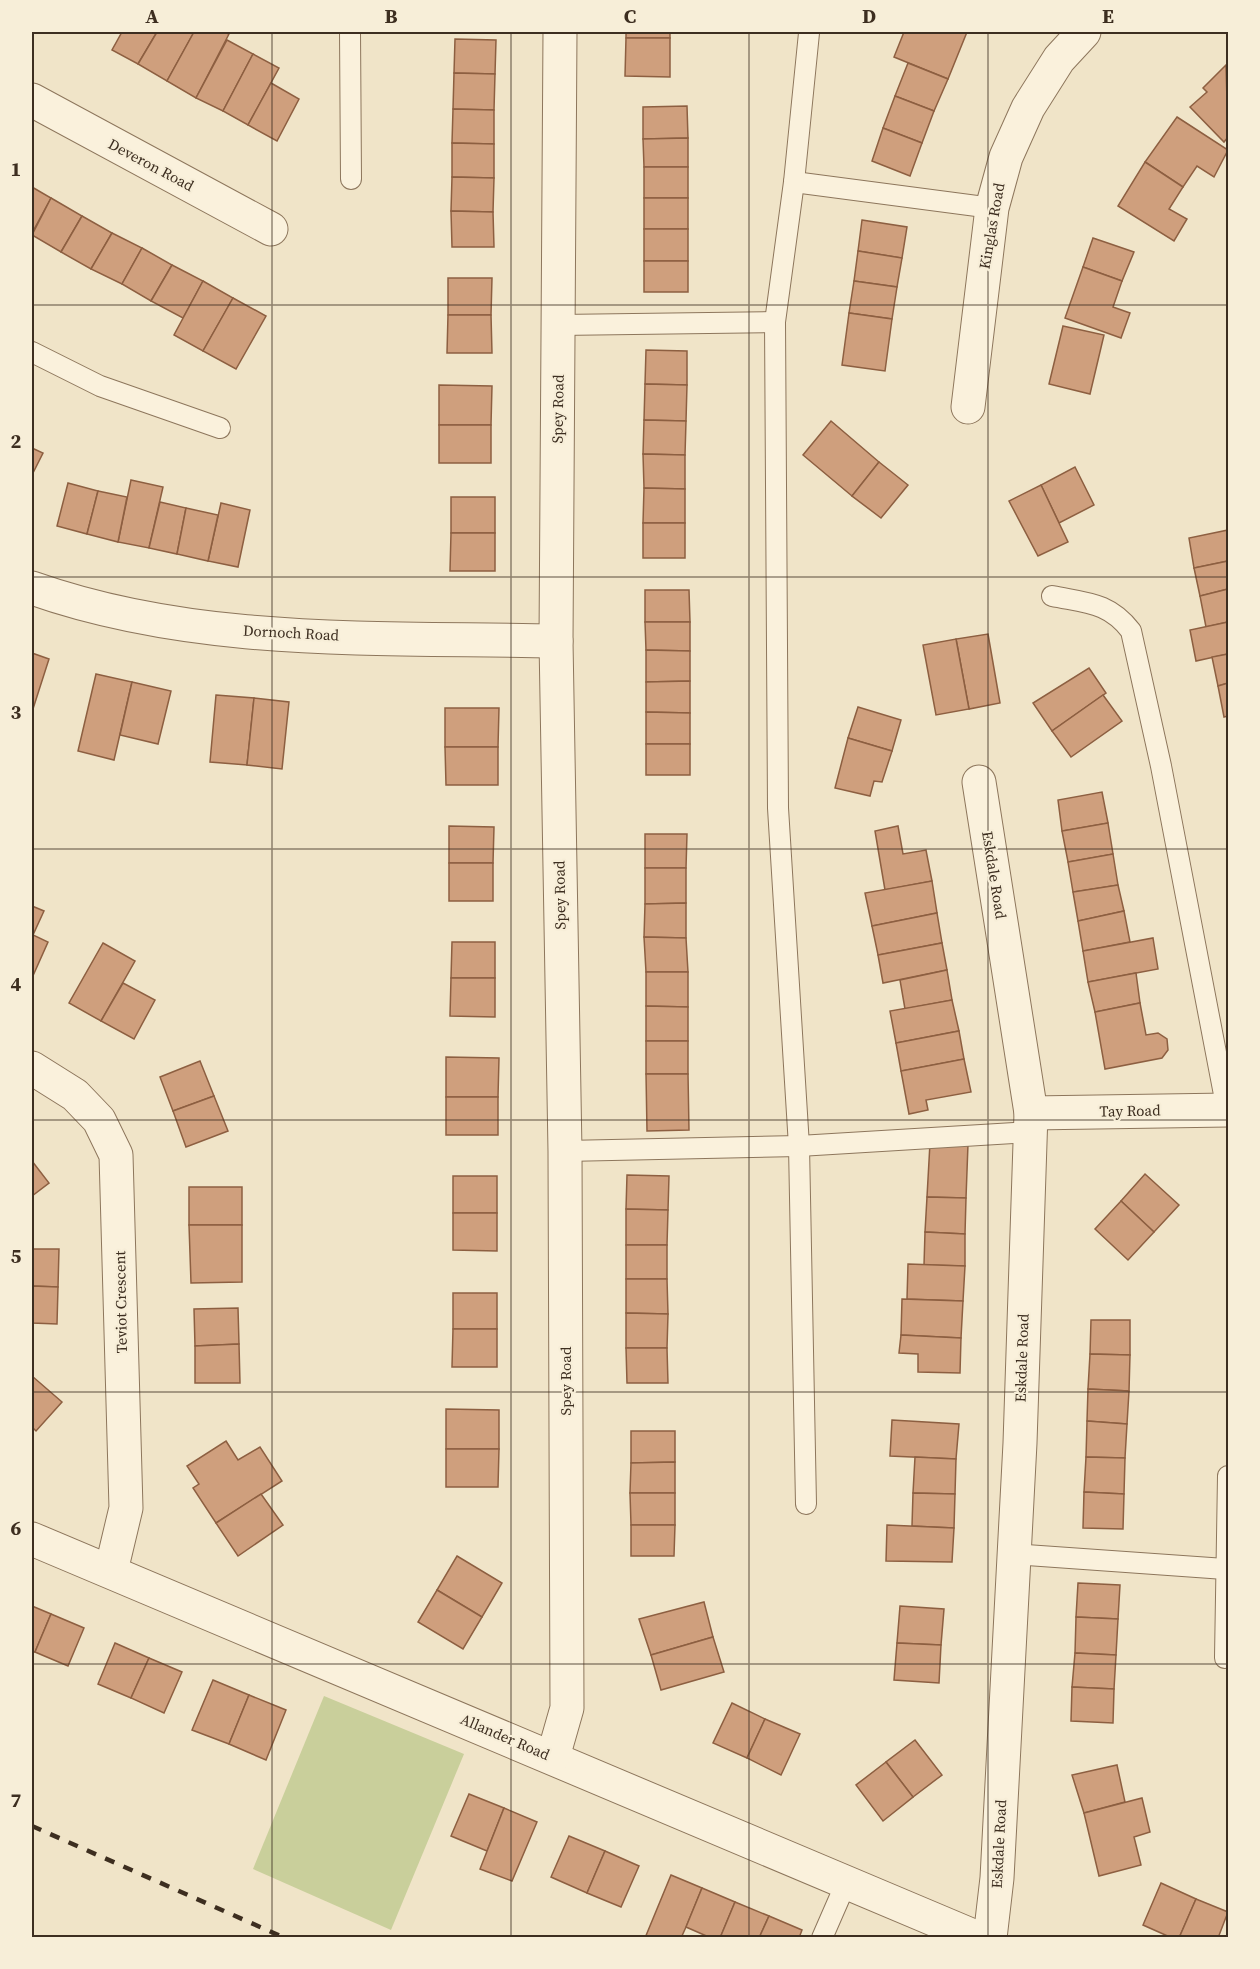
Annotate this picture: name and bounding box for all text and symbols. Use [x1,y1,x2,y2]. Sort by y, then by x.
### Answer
text: A [145,2,159,30]
text: B [384,2,398,30]
text: C [624,2,636,30]
text: D [862,2,876,30]
text: E [1102,2,1114,30]
street label: Deveron Road [105,133,198,196]
text: 1 [11,155,21,183]
street label: Kinglas Road [974,181,1009,271]
street label: Spey Road [546,374,569,444]
text: 2 [11,427,22,455]
street label: Dornoch Road [242,619,340,646]
text: 3 [11,698,22,726]
street label: Eskdale Road [977,829,1012,921]
street label: Spey Road [548,860,571,930]
text: 4 [11,970,22,998]
street label: Tay Road [1099,1099,1161,1122]
text: 5 [11,1242,22,1270]
street label: Teviot Crescent [109,1250,132,1354]
street label: Eskdale Road [1009,1313,1034,1403]
street label: Spey Road [555,1346,576,1415]
text: 6 [11,1514,22,1542]
street label: Allander Road [457,1708,554,1765]
text: 7 [11,1786,22,1814]
street label: Eskdale Road [986,1799,1011,1889]

